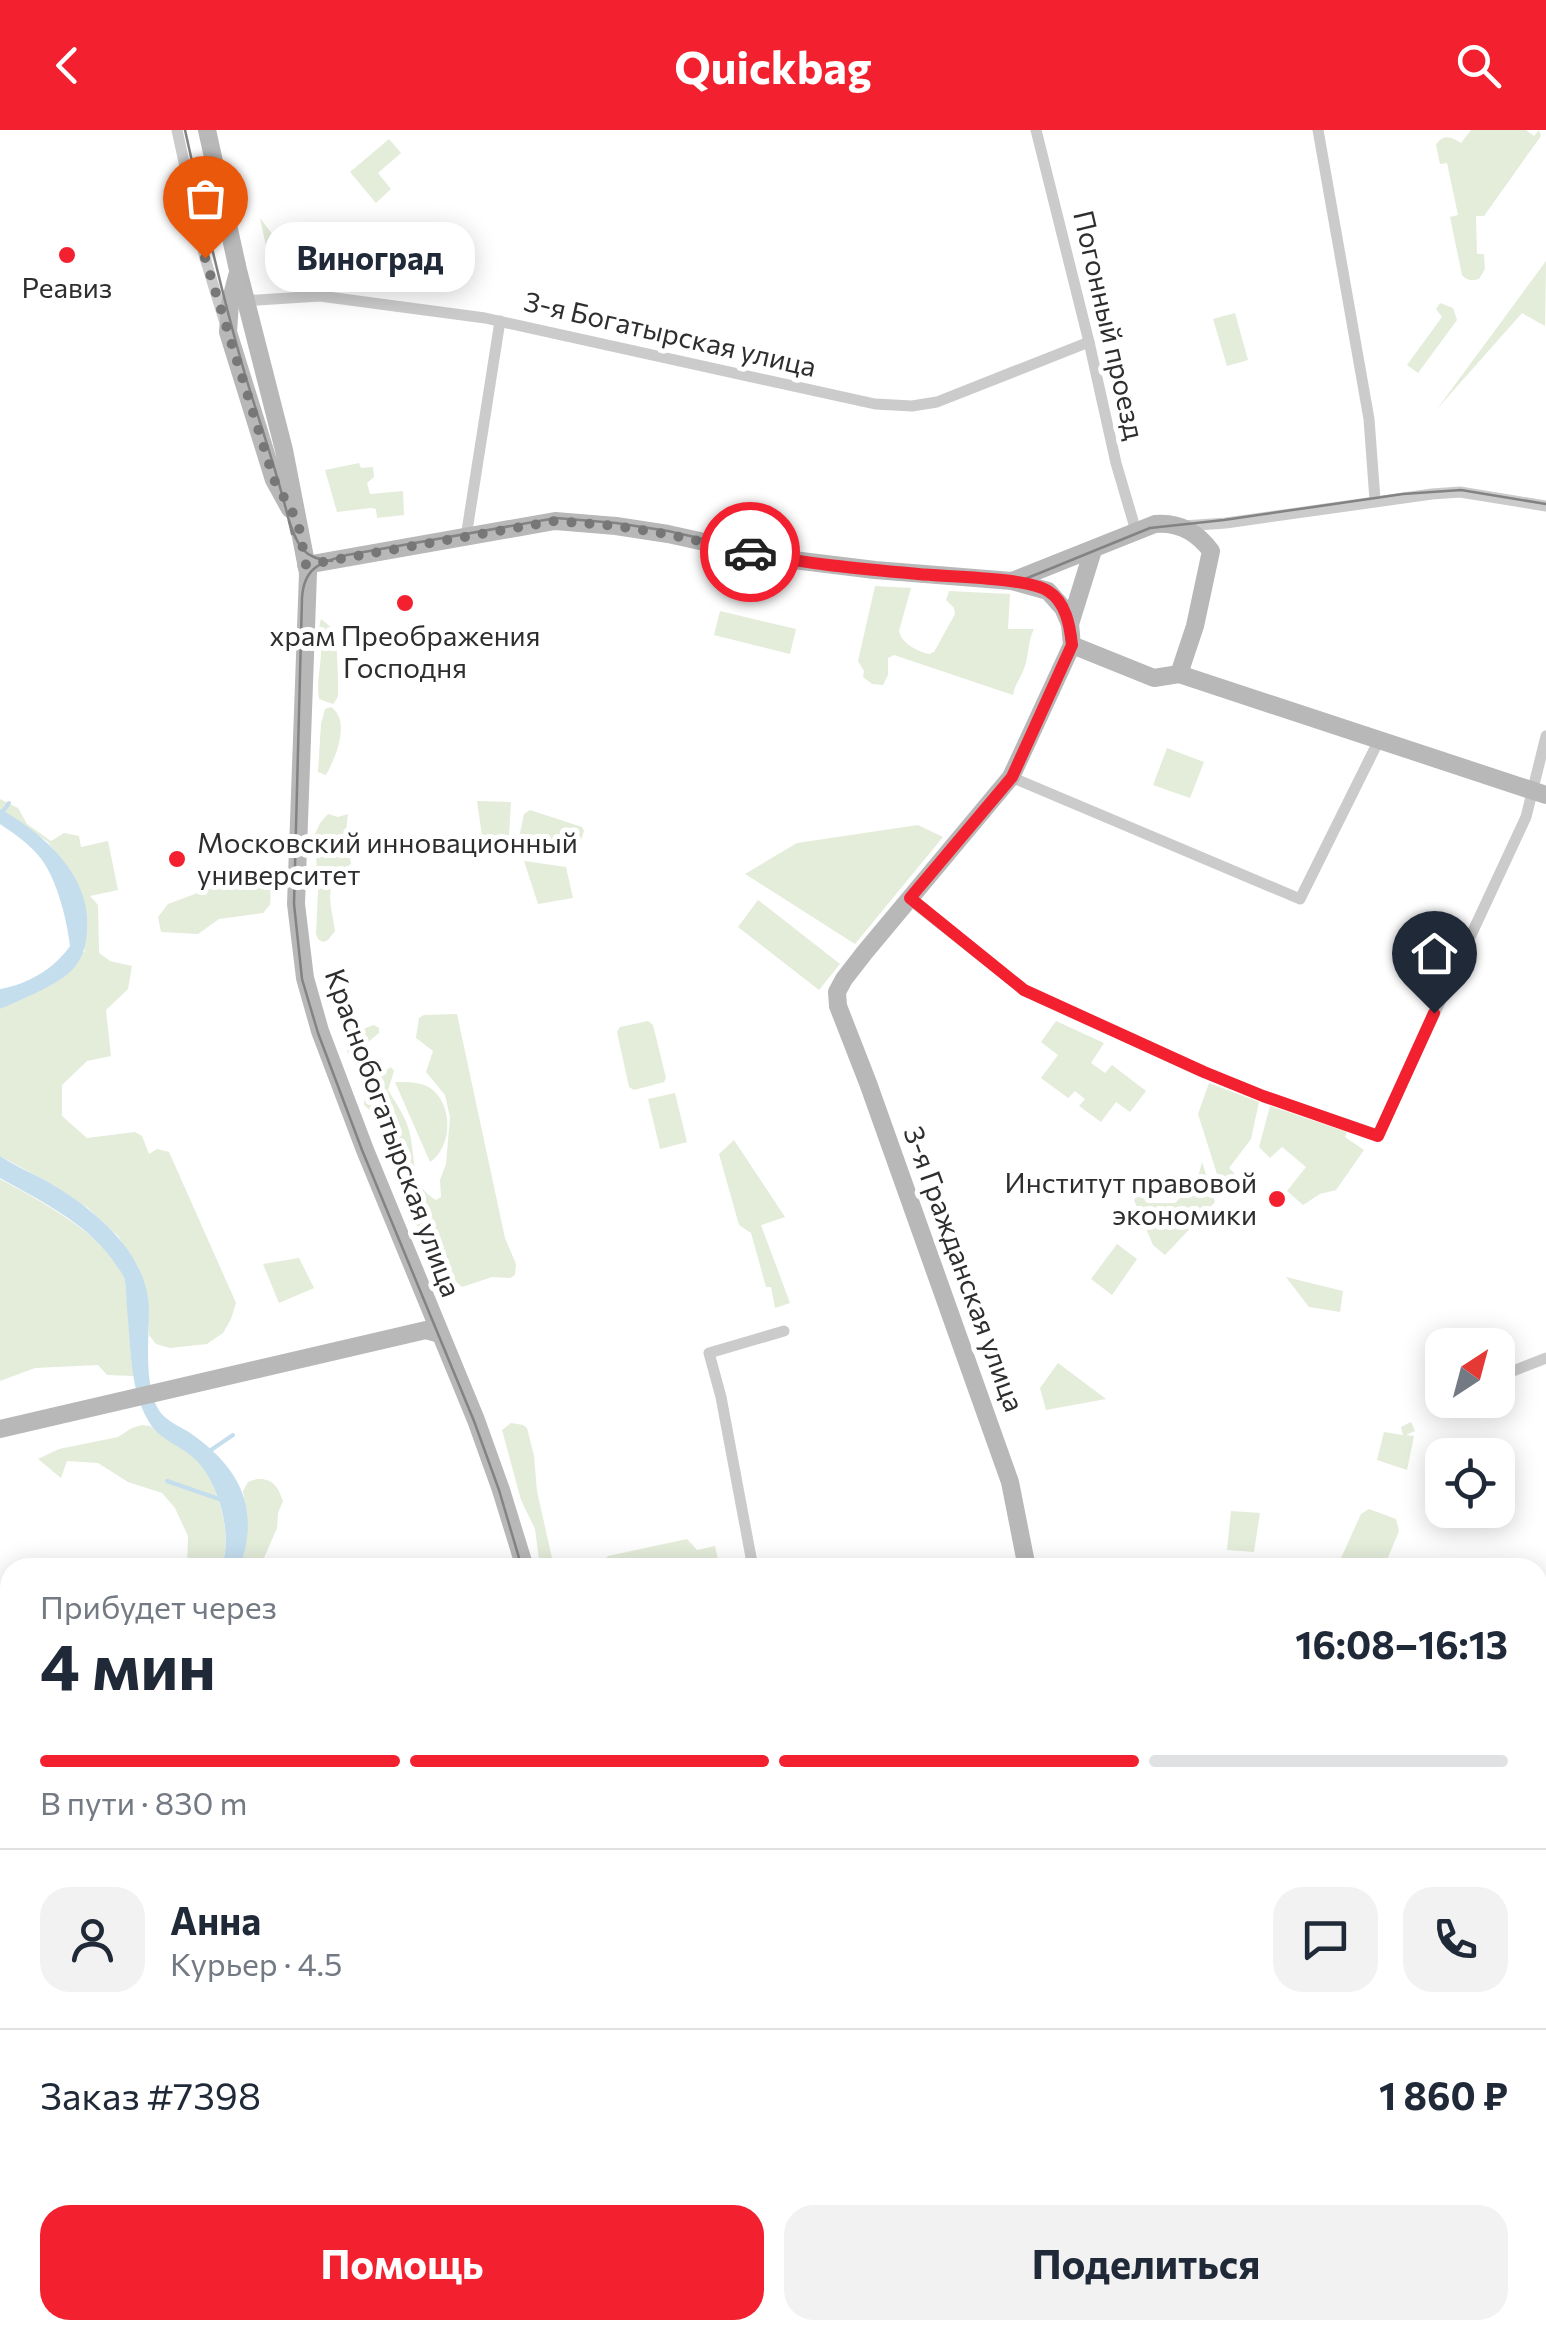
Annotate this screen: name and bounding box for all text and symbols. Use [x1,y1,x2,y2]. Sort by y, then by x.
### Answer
icon: back [40,38,95,93]
text: Quickbag [674,38,872,93]
icon: search [1451,38,1506,93]
pin [163,156,248,259]
icon: bag [178,171,233,226]
street label: Погонный проезд [1067,207,1153,443]
callout: Виноград [265,223,475,293]
text: Виноград [297,237,443,277]
marker: Реавиз [56,244,78,266]
place label: Реавиз [22,270,112,304]
street label: 3-я Богатырская улица [521,283,820,383]
courier [700,502,800,602]
icon: car [723,525,778,580]
marker: храм Преображения Господня [394,592,416,614]
place label: храм Преображения Господня [270,618,540,684]
place label: Московский инновационный университет [197,825,578,891]
marker: Московский инновационный университет [166,848,188,870]
pin [1392,911,1477,1014]
icon: home [1407,926,1462,981]
street label: Краснобогатырская улица [319,964,469,1301]
street label: 3-я Гражданская улица [897,1121,1032,1416]
place label: Институт правовой экономики [1005,1165,1257,1231]
marker: Институт правовой экономики [1266,1188,1288,1210]
north arrow [1425,1328,1515,1418]
map controls [1425,1328,1515,1528]
button: locate [1425,1438,1515,1528]
text: Прибудет через [40,1586,277,1626]
text: 16:08–16:13 [1295,1620,1508,1667]
text: 4 мин [40,1624,216,1703]
text: В пути · 830 m [40,1782,247,1822]
button: person [40,1887,145,1992]
button: chat [1273,1887,1378,1992]
button: phone [1403,1887,1508,1992]
text: Анна [170,1896,261,1943]
text: Курьер · 4.5 [170,1943,342,1983]
text: Заказ #7398 [40,2071,261,2118]
text: 1 860 ₽ [1379,2071,1508,2118]
button: Помощь [40,2205,764,2320]
button: Поделиться [784,2205,1508,2320]

